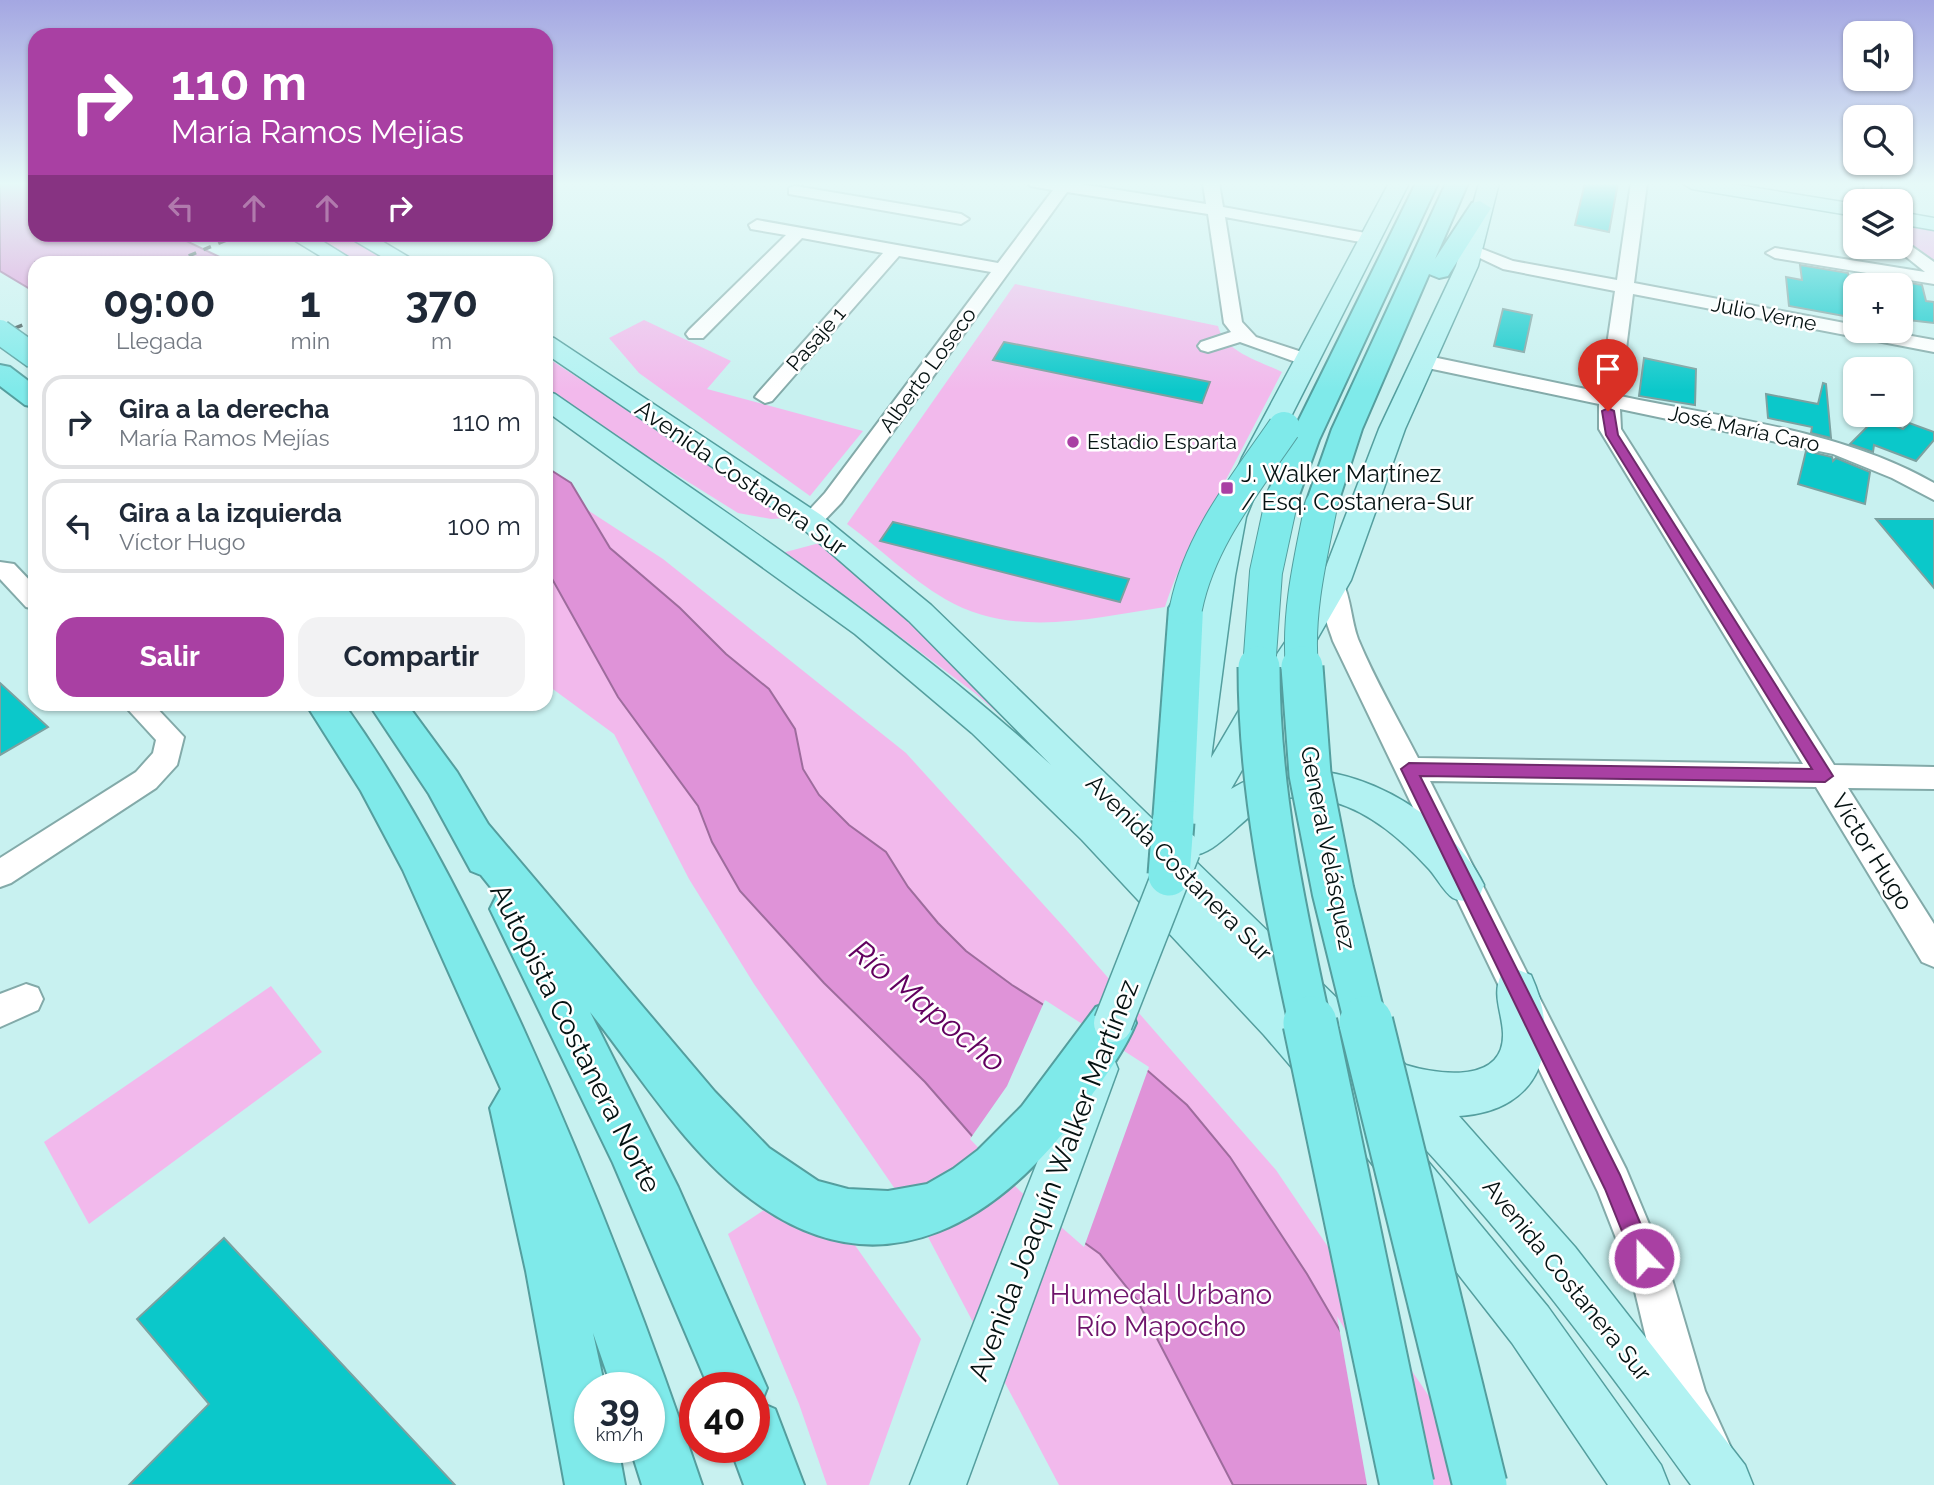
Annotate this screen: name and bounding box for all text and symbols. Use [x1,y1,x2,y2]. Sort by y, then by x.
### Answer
map controls [1843,21,1913,427]
button: sound [1843,21,1913,91]
text: 110 m [171,54,307,111]
icon: right [56,56,147,147]
button: search [1843,105,1913,175]
text: María Ramos Mejías [171,113,464,150]
icon: left [162,189,200,227]
icon: ahead [235,189,273,227]
icon: ahead [308,189,346,227]
icon: right [381,189,419,227]
button: layers [1843,189,1913,259]
button: + [1843,273,1913,343]
text: 09:00 [103,278,216,327]
text: 1 [300,278,321,327]
text: 370 [405,278,478,327]
street label: Julio Verne [1709,291,1819,336]
street label: Pasaje 1 [781,301,850,376]
street label: Alberto Loseco [874,302,981,437]
text: Llegada [116,327,203,354]
text: min [291,327,330,354]
text: m [431,327,452,354]
pin [1578,339,1638,411]
icon: arrive [1589,350,1627,388]
button: − [1843,357,1913,427]
text: Gira a la derecha [119,394,329,424]
street label: Avenida Costanera Sur [630,394,853,562]
street label: José María Caro [1666,400,1822,457]
icon: right [60,403,98,441]
text: 110 m [452,407,521,437]
text: María Ramos Mejías [119,424,330,451]
place label: Estadio Esparta [1087,429,1237,454]
marker: Estadio Esparta [1065,434,1081,450]
place label: J. Walker Martínez / Esq. Costanera-Sur [1241,459,1474,516]
marker: J. Walker Martínez / Esq. Costanera-Sur [1219,480,1235,496]
text: Gira a la izquierda [119,498,342,528]
icon: left [60,507,98,545]
text: 100 m [448,511,521,541]
text: Víctor Hugo [119,528,245,555]
button: Salir [56,617,284,697]
button: Compartir [298,617,525,697]
street label: General Velásquez [1295,744,1362,952]
street label: Avenida Costanera Sur [1080,768,1279,967]
street label: Víctor Hugo [1825,788,1920,915]
street label: Autopista Costanera Norte [483,878,668,1198]
water label: Río Mapocho [843,932,1013,1080]
street label: Avenida Joaquín Walker Martínez [962,975,1145,1385]
street label: Avenida Costanera Sur [1477,1173,1658,1387]
position arrow [1607,1221,1681,1295]
park label: Humedal Urbano Río Mapocho [1050,1278,1272,1343]
speed limit sign: 40 [679,1372,770,1463]
text: 39 [599,1388,640,1429]
text: km/h [596,1424,643,1445]

